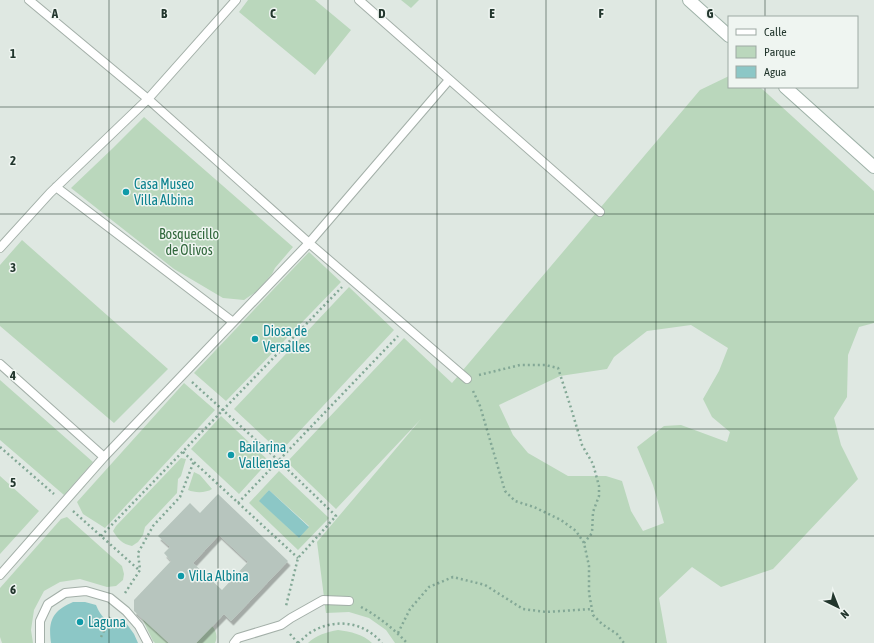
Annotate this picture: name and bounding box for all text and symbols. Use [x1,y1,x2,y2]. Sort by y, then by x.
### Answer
text: A [51,6,59,21]
text: B [161,6,168,21]
text: C [270,6,276,21]
text: D [378,6,386,21]
text: E [489,6,495,21]
text: F [598,6,604,21]
text: G [707,6,714,21]
legend [728,16,858,88]
text: Calle [764,25,787,39]
text: Parque [764,45,796,59]
text: 1 [10,46,16,61]
text: Agua [764,65,786,79]
text: 2 [10,153,16,168]
place label: Casa Museo Villa Albina [134,176,194,208]
marker: Casa Museo Villa Albina [121,187,131,197]
park label: Bosquecillo de Olivos [159,226,219,258]
text: 3 [10,260,16,275]
place label: Diosa de Versalles [263,323,310,355]
marker: Diosa de Versalles [250,334,260,344]
text: 4 [9,368,16,383]
place label: Bailarina Vallenesa [239,439,290,471]
marker: Bailarina Vallenesa [226,450,236,460]
text: 5 [10,475,16,490]
place label: Villa Albina [189,568,249,584]
marker: Villa Albina [176,571,186,581]
text: 6 [10,582,16,597]
north arrow [818,587,858,627]
text: N [838,608,851,621]
place label: Laguna [88,614,126,630]
marker: Laguna [75,617,85,627]

